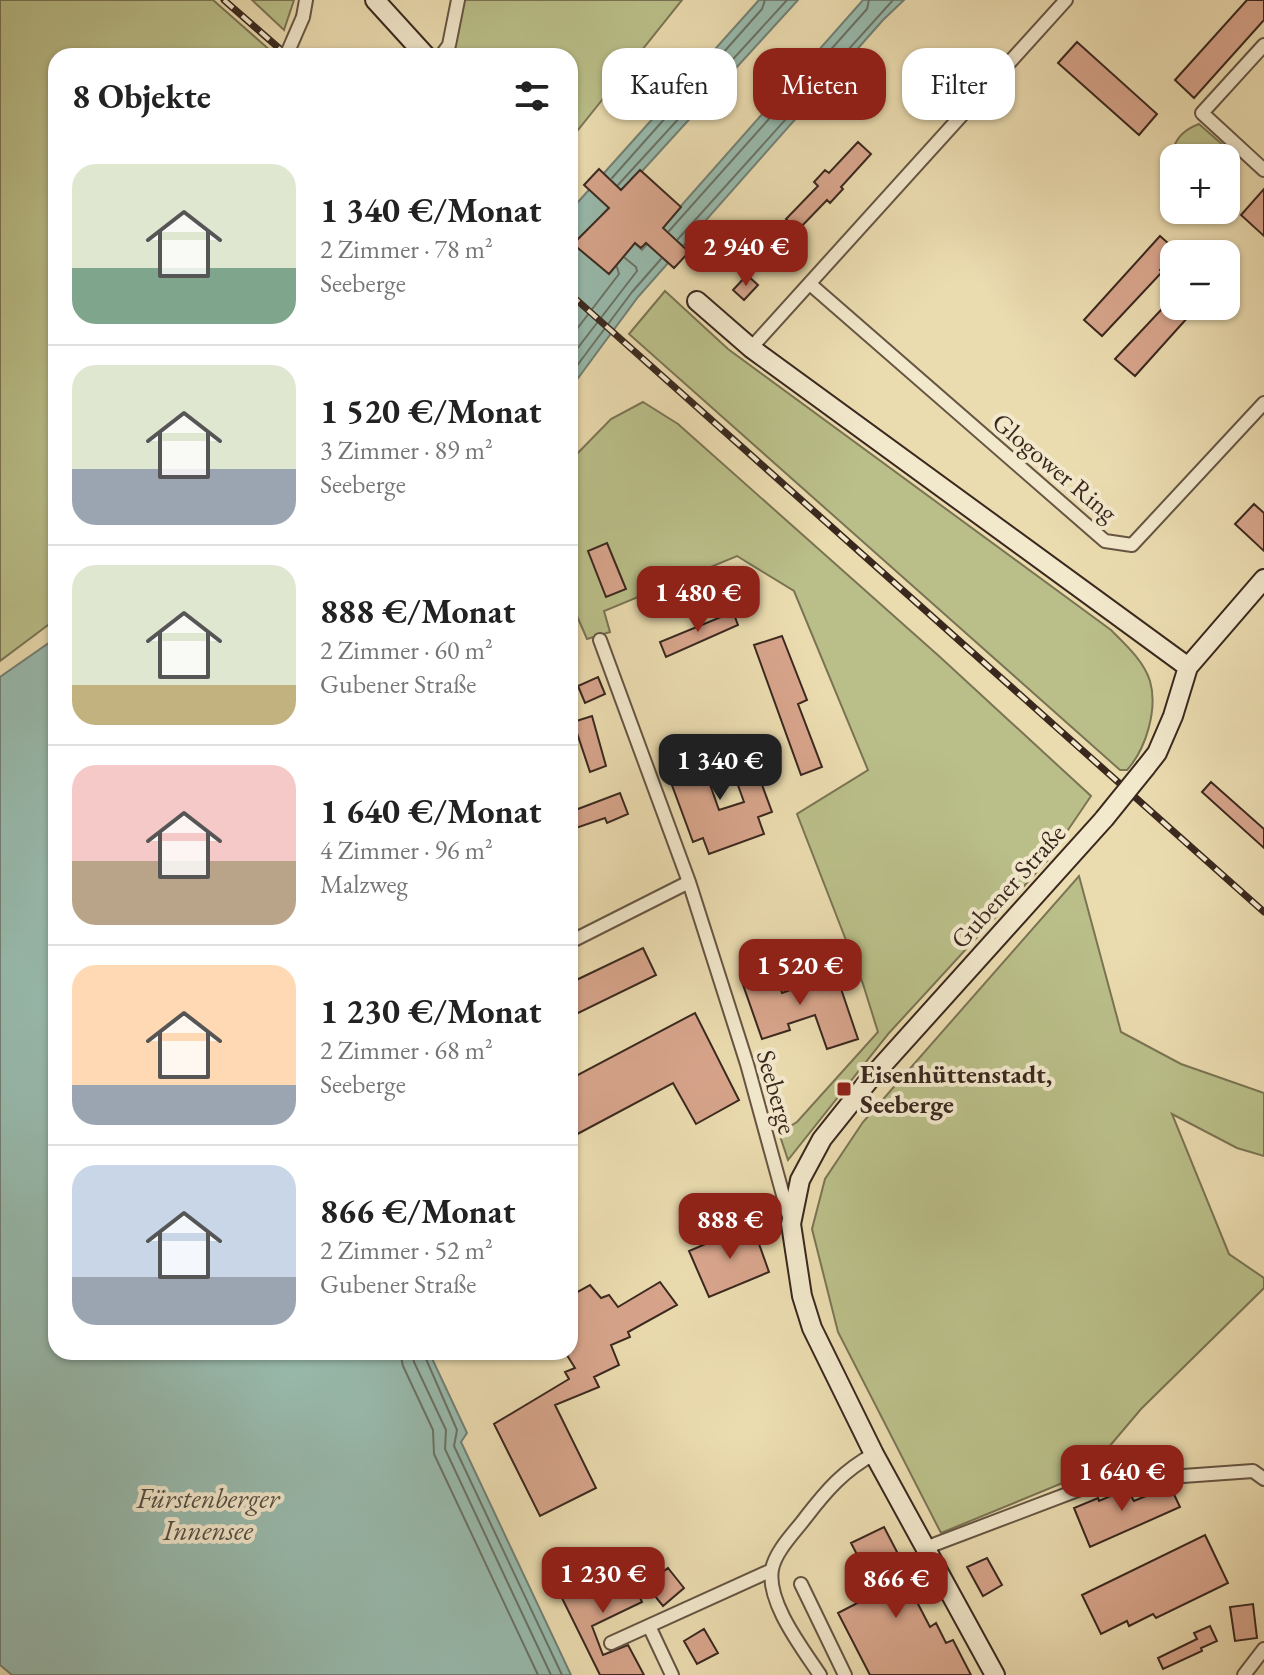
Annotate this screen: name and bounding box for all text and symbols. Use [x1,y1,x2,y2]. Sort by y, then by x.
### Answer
chip: Kaufen [602,48,737,120]
chip: Mieten [753,48,886,120]
chip: Filter [902,48,1015,120]
text: 8 Objekte [72,74,211,118]
icon: filters [510,74,554,118]
map controls [1160,144,1240,320]
button: + [1160,144,1240,224]
text: 1 340 €/Monat [320,188,541,232]
icon: home [136,196,232,292]
pin: 2 940 € [672,220,820,288]
text: 2 940 € [703,229,789,263]
text: 2 Zimmer · 78 m² [320,232,493,266]
button: − [1160,240,1240,320]
text: Seeberge [320,266,406,300]
text: 1 520 €/Monat [320,389,541,433]
icon: home [136,397,232,493]
street label: Glogower Ring [985,405,1125,530]
text: 3 Zimmer · 89 m² [320,433,493,467]
text: Seeberge [320,467,406,501]
pin: 1 480 € [624,566,772,634]
text: 1 480 € [655,575,741,609]
text: 888 €/Monat [320,589,515,633]
icon: home [136,597,232,693]
text: 2 Zimmer · 60 m² [320,633,493,667]
text: Gubener Straße [320,667,477,701]
pin: 1 340 € [646,734,794,802]
text: 1 340 € [677,743,763,777]
text: 1 640 €/Monat [320,789,541,833]
icon: home [136,797,232,893]
street label: Gubener Straße [943,816,1073,956]
text: 4 Zimmer · 96 m² [320,833,493,867]
text: Malzweg [320,867,408,901]
pin: 1 520 € [726,939,874,1007]
text: 1 520 € [757,948,843,982]
text: 1 230 €/Monat [320,989,541,1033]
icon: home [136,997,232,1093]
text: 2 Zimmer · 68 m² [320,1033,493,1067]
street label: Seeberge [749,1046,805,1138]
place label: Eisenhüttenstadt, Seeberge [860,1057,1052,1121]
text: Seeberge [320,1067,406,1101]
marker: Eisenhüttenstadt, Seeberge [835,1080,853,1098]
text: 866 €/Monat [320,1189,515,1233]
pin: 888 € [674,1193,786,1261]
icon: home [136,1197,232,1293]
text: 888 € [697,1202,763,1236]
text: 2 Zimmer · 52 m² [320,1233,493,1267]
text: Gubener Straße [320,1267,477,1301]
pin: 1 640 € [1048,1445,1196,1513]
text: 1 640 € [1079,1454,1165,1488]
water label: Fürstenberger Innensee [136,1480,281,1548]
pin: 1 230 € [529,1547,677,1615]
pin: 866 € [840,1552,952,1620]
text: 1 230 € [560,1556,646,1590]
text: 866 € [863,1561,929,1595]

